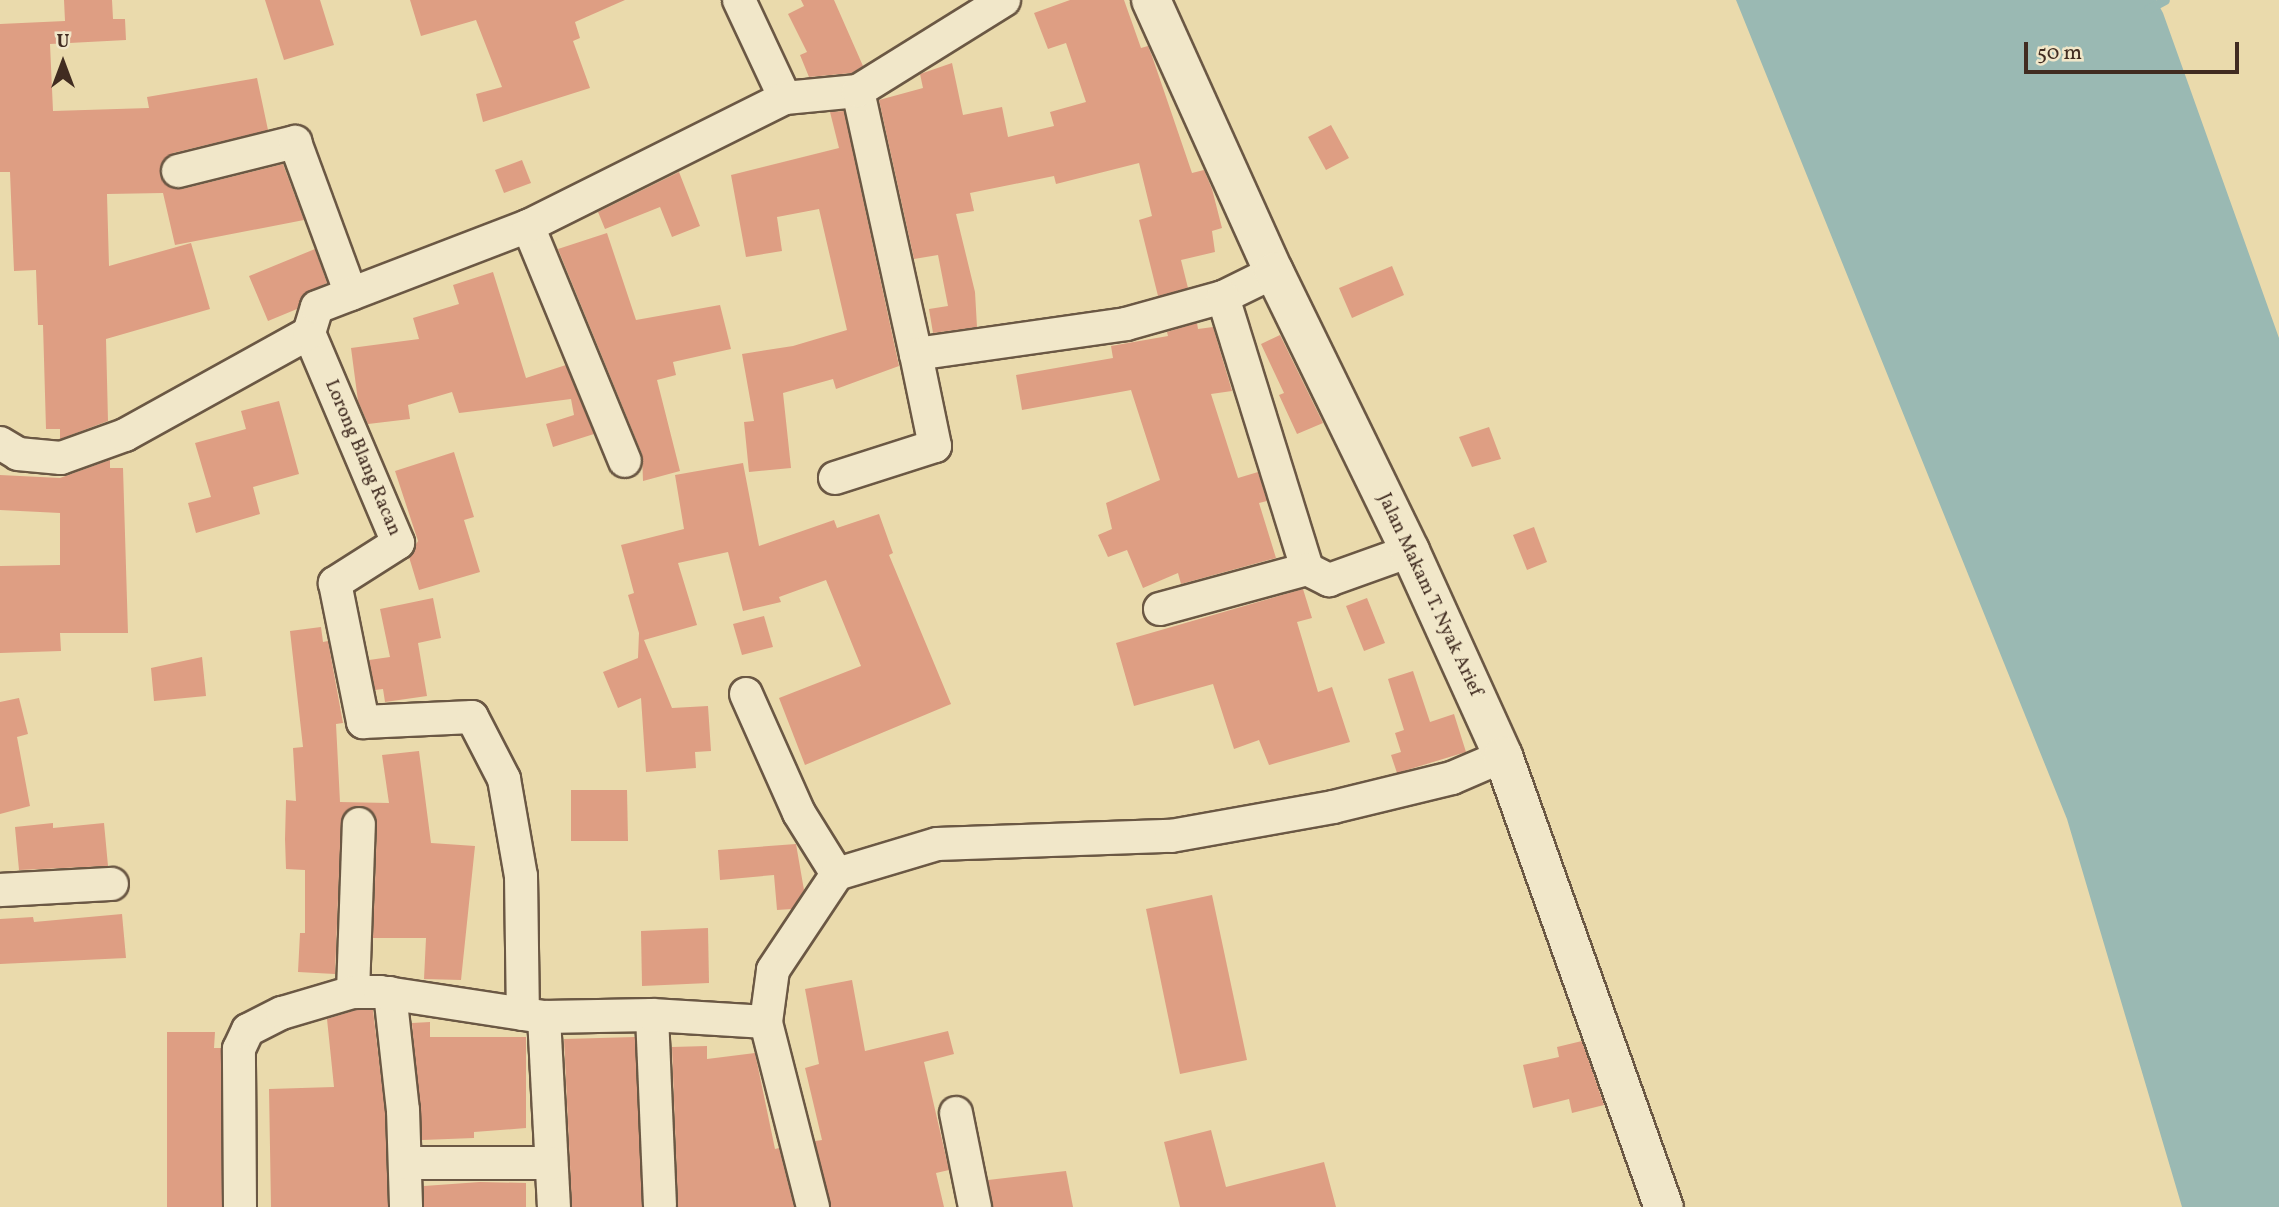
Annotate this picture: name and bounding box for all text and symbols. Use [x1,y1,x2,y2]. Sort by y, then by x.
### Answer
north arrow [28,28,98,98]
scale bar [2027,28,2242,72]
text: U [56,29,70,55]
text: 50 m [2037,39,2082,68]
street label: Lorong Blang Racan [319,377,405,539]
street label: Jalan Makam T. Nyak Arief [1372,490,1486,700]

